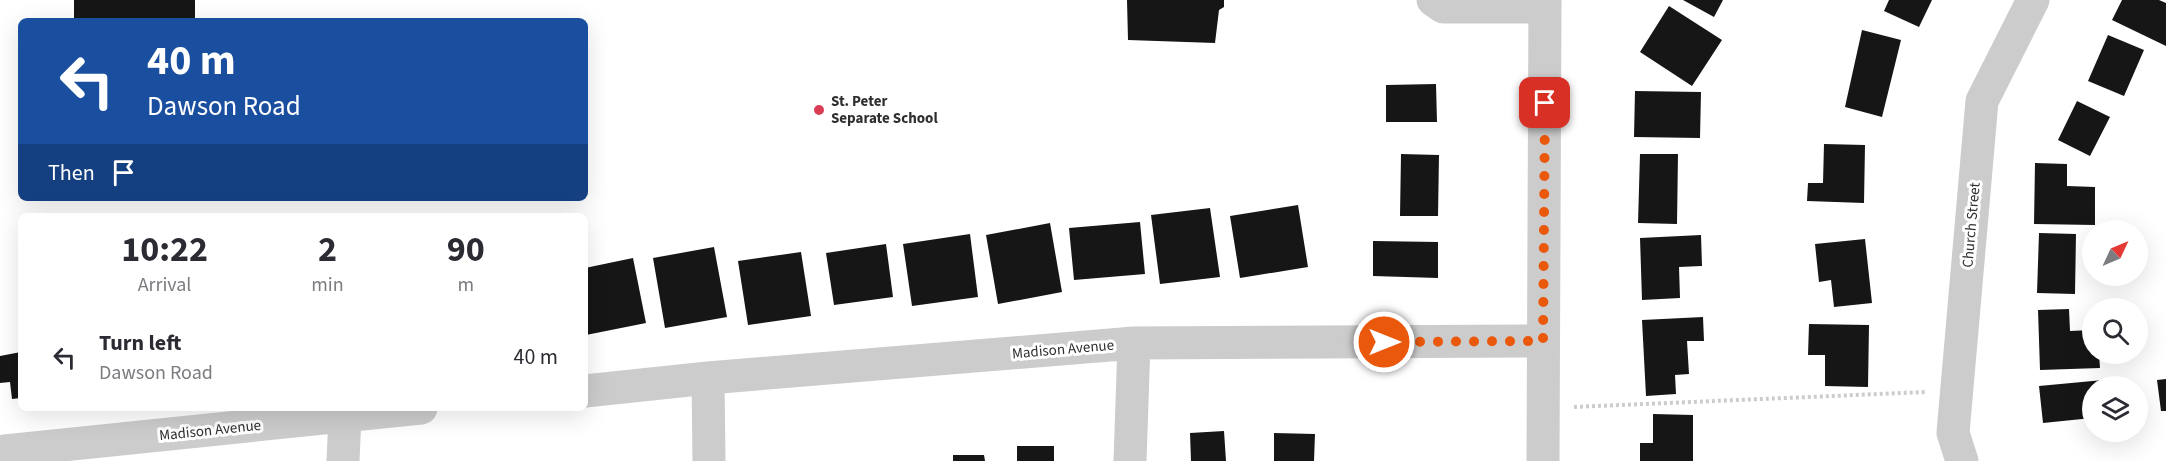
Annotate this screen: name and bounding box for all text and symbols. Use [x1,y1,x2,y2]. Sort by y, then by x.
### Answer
text: 40 m [147,31,236,91]
icon: left [48,42,126,120]
pin [1519,77,1570,128]
icon: arrive [1528,86,1561,119]
text: Dawson Road [147,87,301,126]
place label: St. Peter Separate School [831,91,938,129]
marker: St. Peter Separate School [812,103,826,117]
icon: arrive [107,156,140,189]
text: Then [48,157,95,189]
street label: Church Street [1957,182,1986,269]
north arrow [2082,220,2148,286]
map controls [2082,220,2148,442]
text: 10:22 [121,224,208,275]
text: 2 [318,224,337,275]
text: 90 [447,224,485,275]
text: Arrival [138,271,191,299]
text: min [311,271,344,299]
text: m [457,271,474,299]
button: search [2082,298,2148,364]
position arrow [1352,310,1416,374]
text: Turn left [99,327,181,359]
street label: Madison Avenue [1011,335,1115,364]
icon: left [48,341,81,374]
text: 40 m [513,341,558,373]
text: Dawson Road [99,359,213,387]
button: layers [2082,376,2148,442]
street label: Madison Avenue [158,415,262,446]

